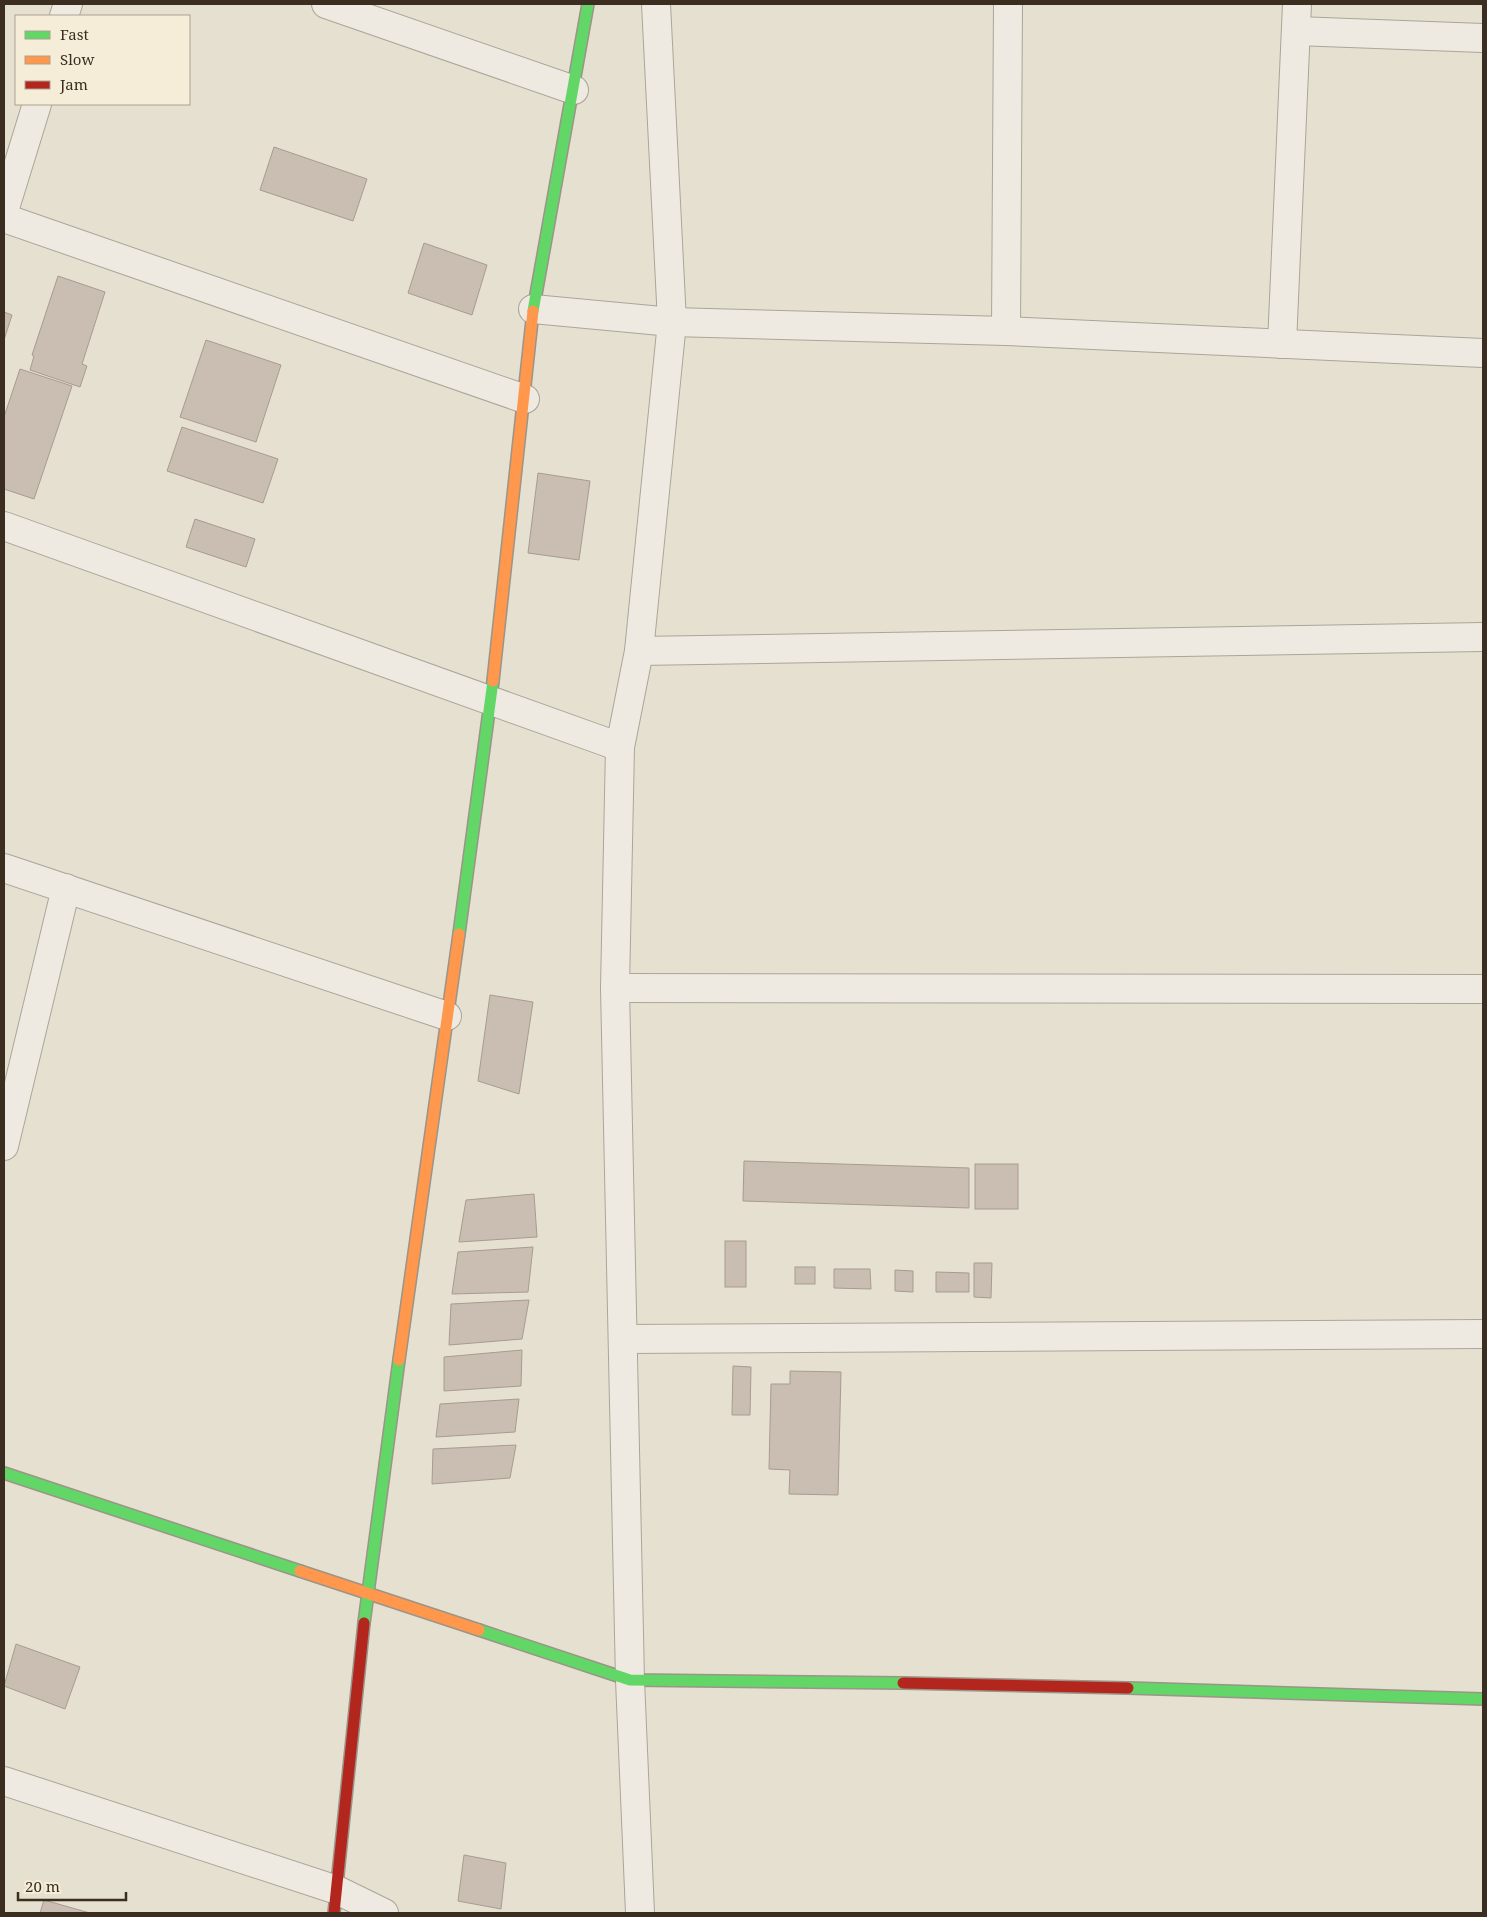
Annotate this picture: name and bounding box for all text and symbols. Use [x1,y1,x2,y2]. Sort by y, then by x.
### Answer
legend [15,15,190,105]
text: Fast [60,24,89,44]
text: Slow [60,49,94,69]
text: Jam [59,74,88,94]
scale bar [18,1870,125,1902]
text: 20 m [25,1876,60,1896]

